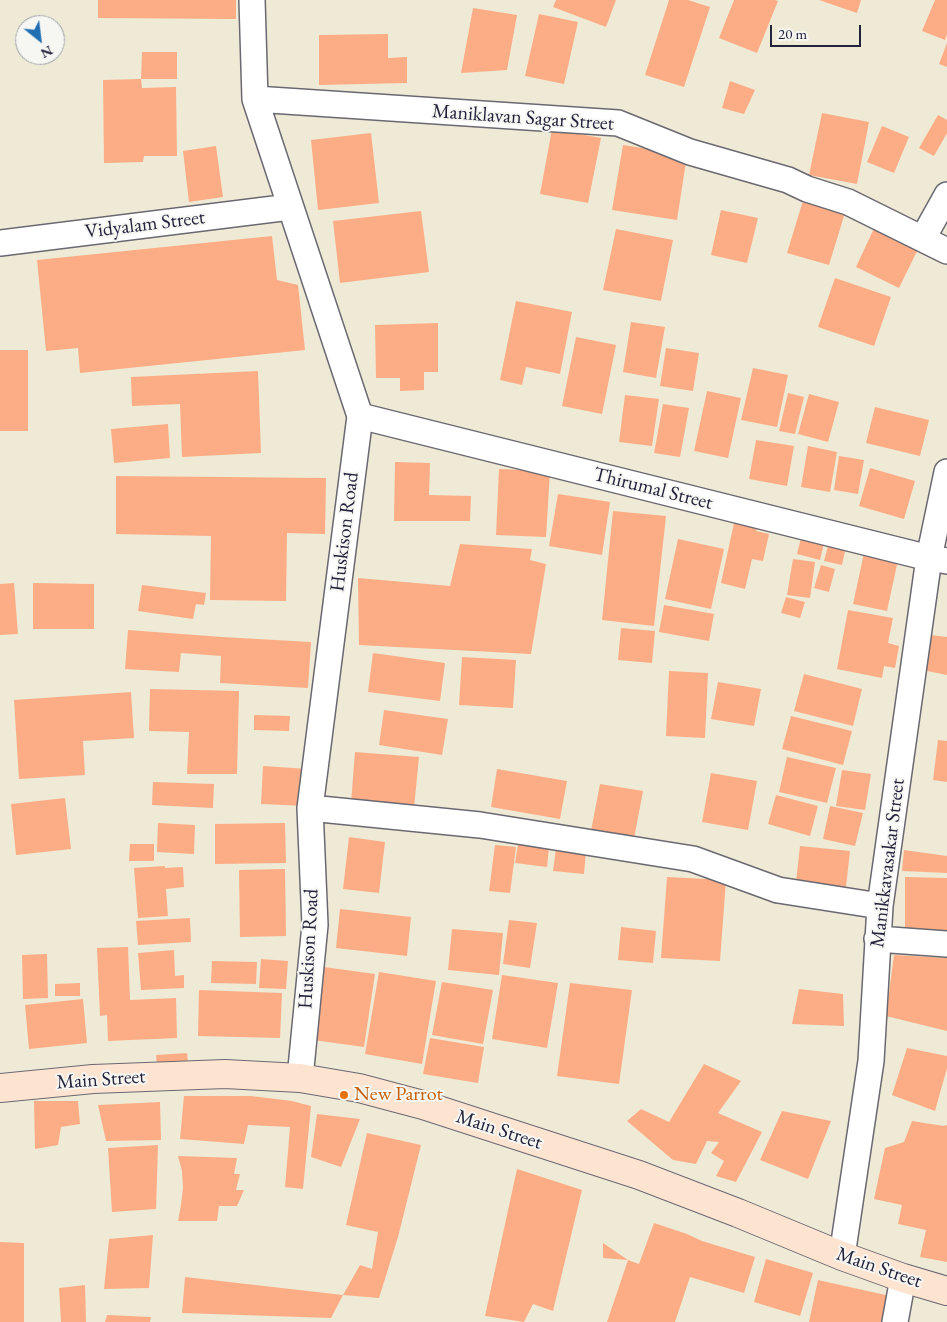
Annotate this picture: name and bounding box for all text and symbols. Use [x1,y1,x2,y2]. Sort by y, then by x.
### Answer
north arrow [15,15,65,65]
scale bar [772,15,863,47]
text: 20 m [778,24,807,43]
text: N [37,42,56,63]
street label: Maniklavan Sagar Street [431,100,615,136]
street label: Vidyalam Street [84,206,206,244]
street label: Thirumal Street [591,463,715,515]
street label: Huskison Road [326,471,364,593]
street label: Manikkavasakar Street [866,777,910,949]
street label: Huskison Road [294,888,324,1010]
street label: Main Street [56,1065,146,1095]
place label: New Parrot [354,1083,443,1107]
marker: New Parrot [338,1089,350,1101]
street label: Main Street [453,1105,545,1155]
street label: Main Street [833,1242,925,1294]

